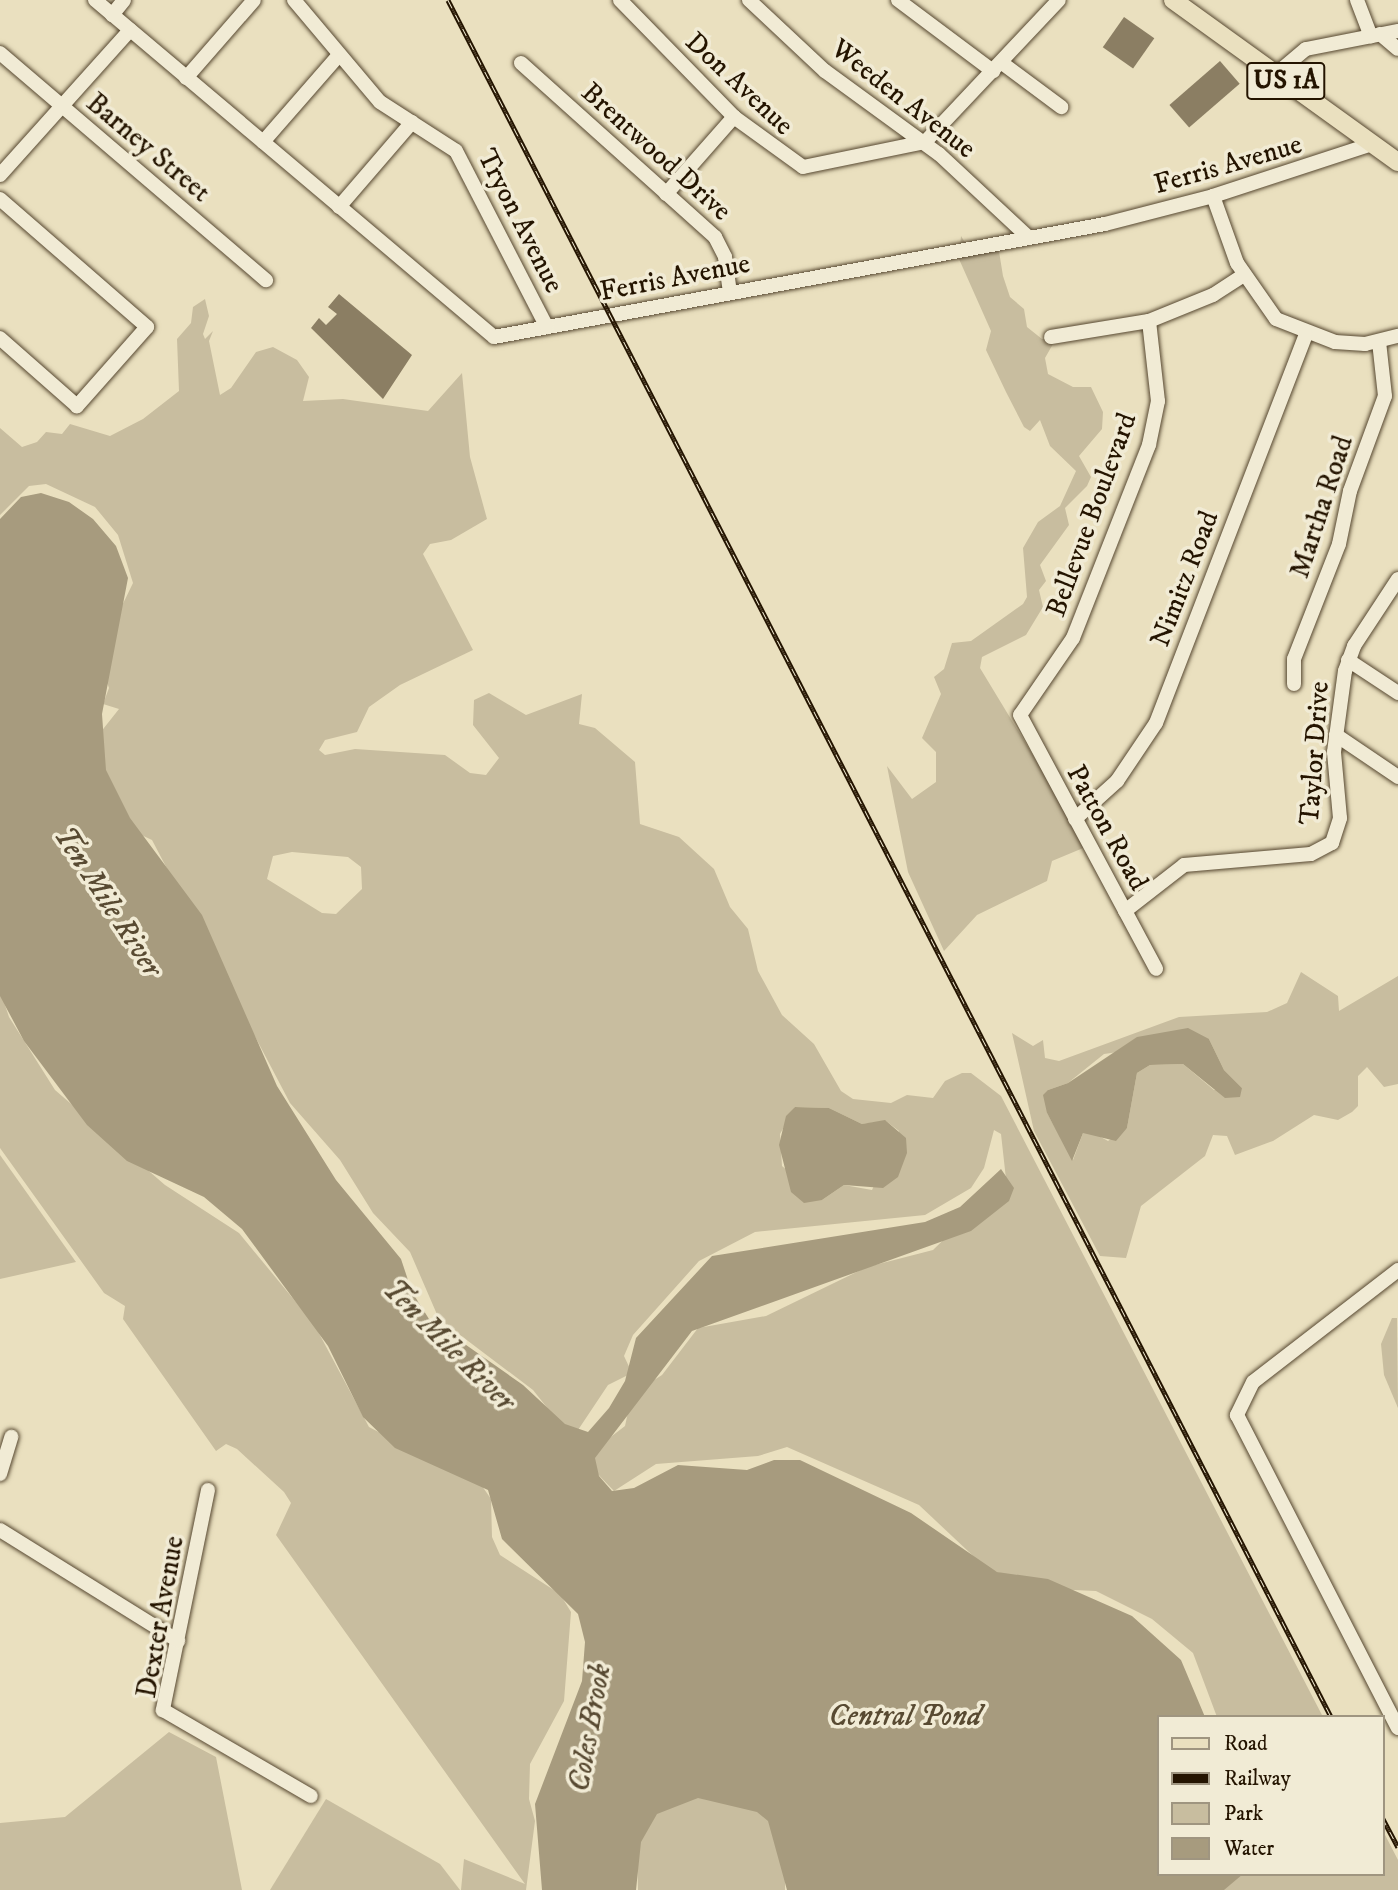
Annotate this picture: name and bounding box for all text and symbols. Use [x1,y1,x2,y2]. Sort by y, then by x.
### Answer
street label: Don Avenue [678,25,800,143]
street label: Weeden Avenue [824,32,982,166]
road number: US 1A [1246,58,1326,104]
street label: Brentwood Drive [574,76,738,228]
street label: Barney Street [79,86,217,210]
street label: Ferris Avenue [1150,128,1306,202]
street label: Tryon Avenue [469,143,571,299]
street label: Ferris Avenue [597,247,753,309]
street label: Bellevue Boulevard [1040,409,1144,621]
street label: Martha Road [1283,432,1361,582]
street label: Nimitz Road [1144,506,1226,652]
street label: Taylor Drive [1293,680,1337,826]
street label: Patton Road [1059,759,1155,897]
water label: Ten Mile River [45,820,169,984]
water label: Ten Mile River [374,1272,522,1420]
street label: Dexter Avenue [130,1533,192,1701]
water label: Coles Brook [562,1661,620,1795]
water label: Central Pond [828,1699,982,1735]
legend [1156,1715,1384,1876]
text: Road [1224,1731,1268,1757]
text: Railway [1224,1766,1291,1792]
text: Park [1224,1801,1263,1827]
text: Water [1224,1836,1274,1862]

